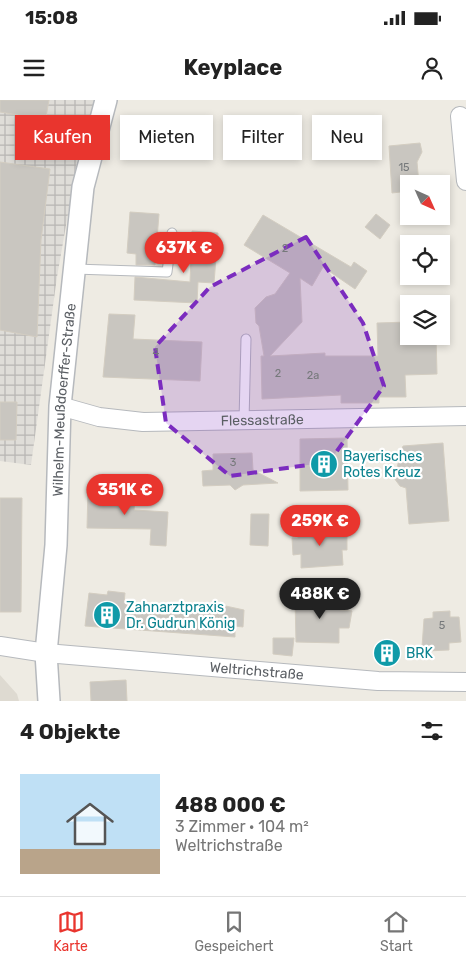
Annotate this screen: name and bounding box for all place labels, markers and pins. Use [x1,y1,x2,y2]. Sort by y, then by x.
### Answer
pin: 637K € [143,232,225,274]
place label: Bayerisches Rotes Kreuz [343,448,422,481]
building icon: Bayerisches Rotes Kreuz [309,449,339,479]
pin: 351K € [84,474,166,516]
pin: 259K € [279,504,361,547]
pin: 488K € [279,578,361,620]
place label: Zahnarztpraxis Dr. Gudrun König [126,599,235,632]
building icon: Zahnarztpraxis Dr. Gudrun König [92,600,122,630]
building icon: BRK [372,638,402,668]
place label: BRK [406,645,434,662]

